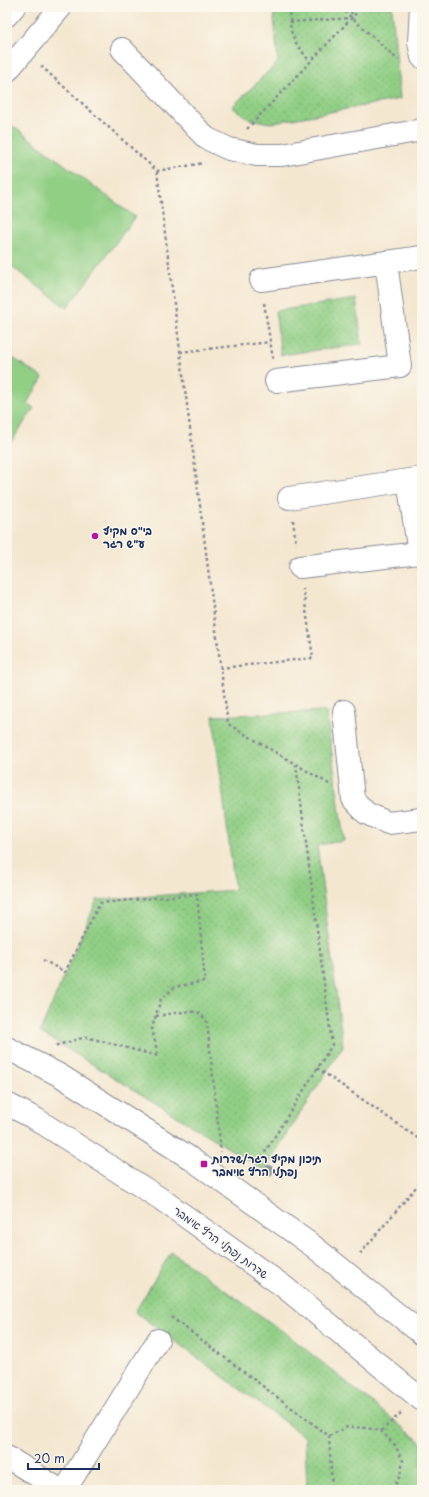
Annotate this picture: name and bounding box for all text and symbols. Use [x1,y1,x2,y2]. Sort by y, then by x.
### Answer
place label: בי"ס מקיף ע"ש רגר [103,522,152,552]
marker: בי"ס מקיף ע"ש רגר [90,531,100,541]
place label: תיכון מקיף רגר/שדרות נפתלי הרץ אימבר [211,1150,322,1180]
marker: תיכון מקיף רגר/שדרות נפתלי הרץ אימבר [199,1159,209,1169]
street label: שדרות נפתלי הרץ אימבר [170,1202,272,1283]
scale bar [28,1445,99,1471]
text: 20 m [34,1449,65,1467]

